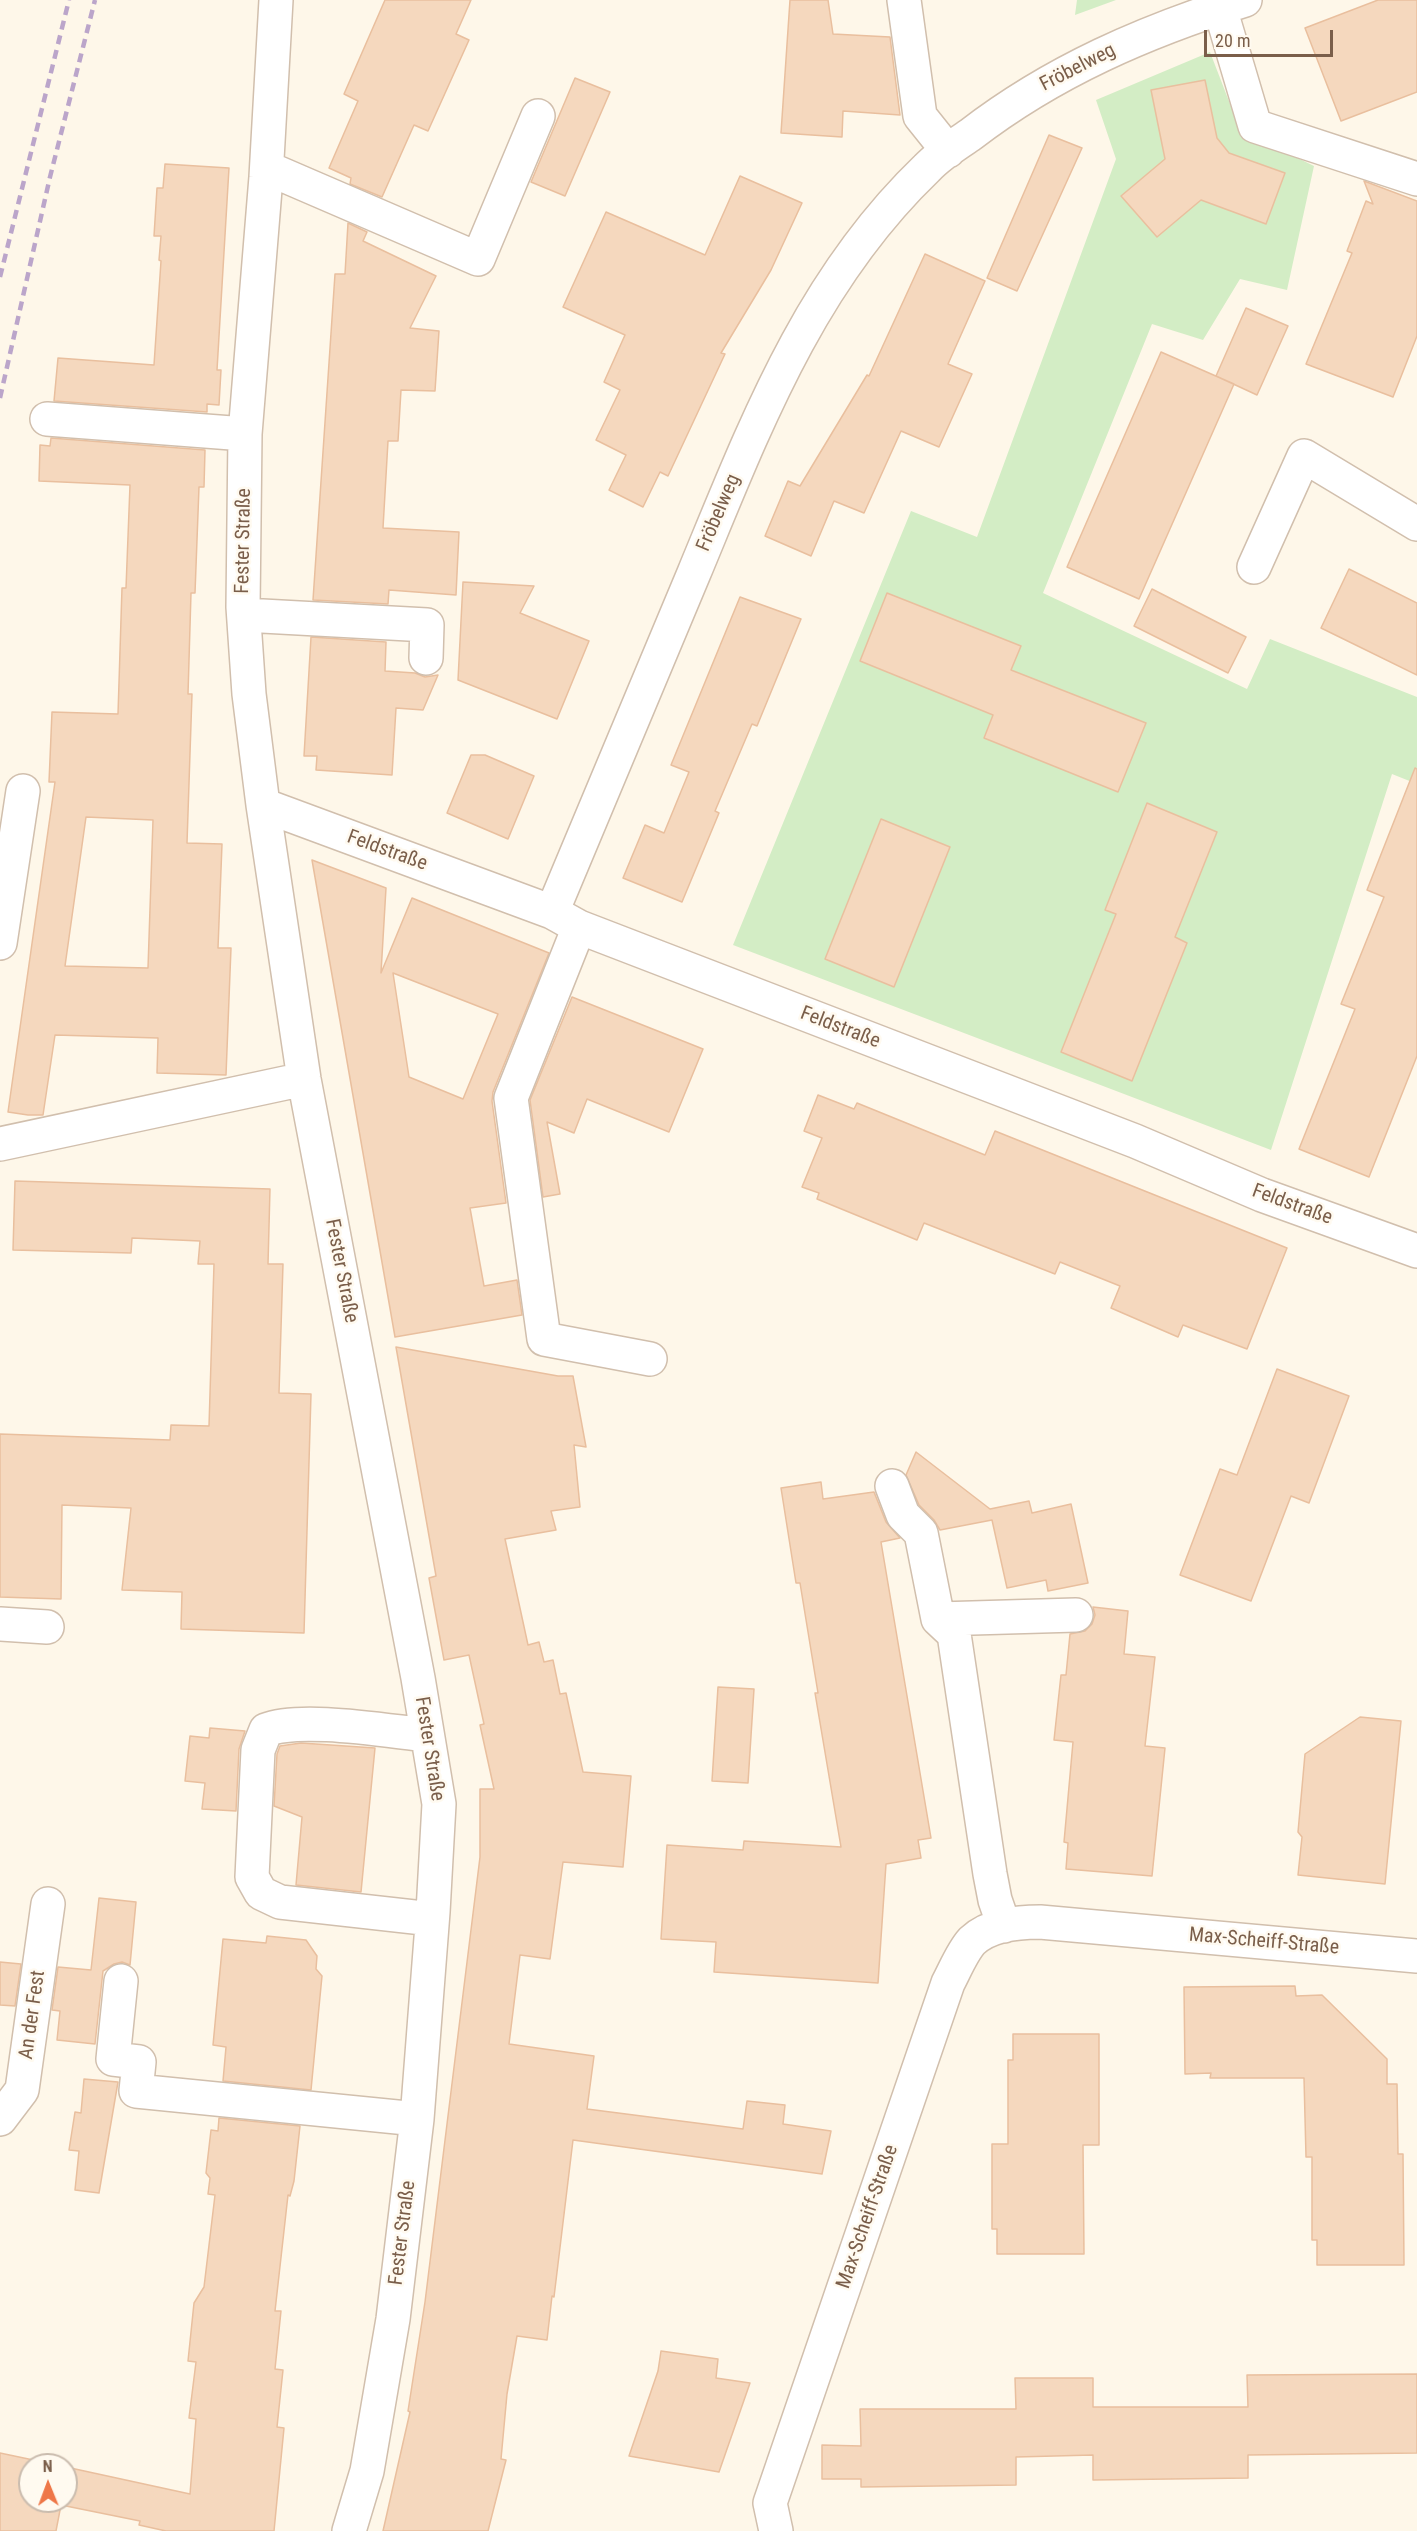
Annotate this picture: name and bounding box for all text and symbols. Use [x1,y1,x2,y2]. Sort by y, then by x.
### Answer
scale bar [1207,18,1336,56]
text: 20 m [1215,30,1250,51]
street label: Fröbelweg [1036,39,1120,97]
street label: Fröbelweg [692,471,746,555]
street label: Fester Straße [231,488,257,594]
street label: Feldstraße [344,825,430,877]
street label: Feldstraße [797,1002,883,1054]
street label: Feldstraße [1249,1179,1335,1231]
street label: Fester Straße [319,1217,363,1325]
street label: Fester Straße [409,1695,449,1803]
street label: Max-Scheiff-Straße [1188,1923,1340,1961]
street label: An der Fest [15,1969,51,2061]
street label: Max-Scheiff-Straße [832,2142,904,2292]
street label: Fester Straße [385,2179,421,2287]
north arrow [18,2453,78,2513]
text: N [43,2457,53,2476]

